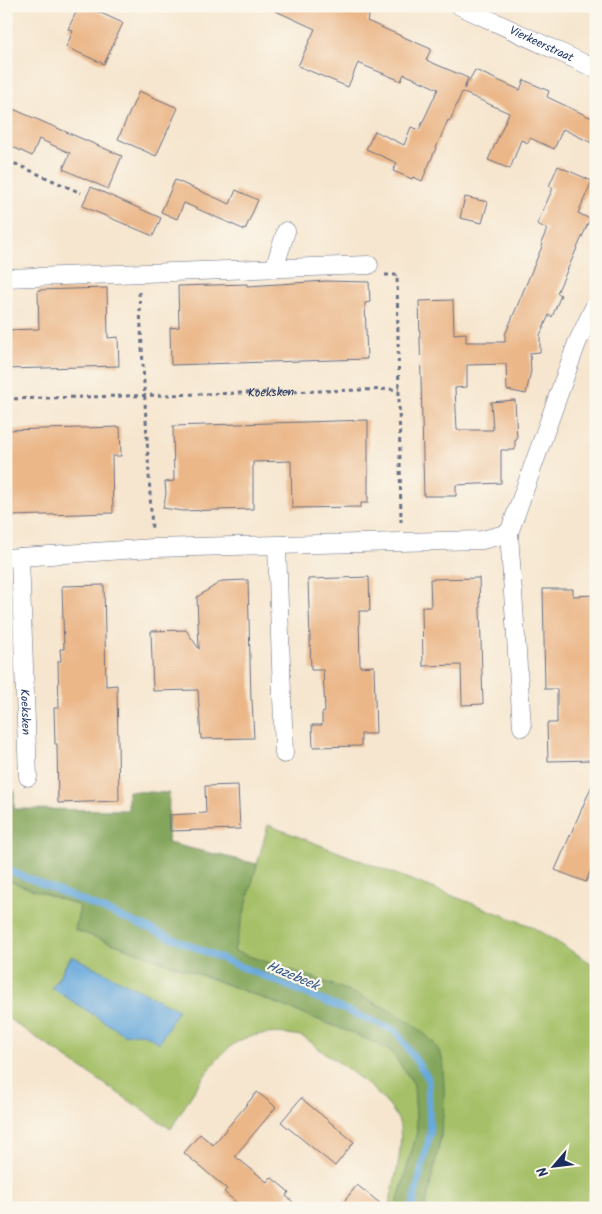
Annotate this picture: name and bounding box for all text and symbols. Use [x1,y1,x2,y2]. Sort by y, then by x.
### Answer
street label: Vierkeerstraat [506,21,577,68]
street label: Koeksken [248,383,294,403]
street label: Koeksken [15,689,35,735]
water label: Hazebeek [263,955,324,998]
north arrow [530,1142,580,1192]
text: N [532,1162,555,1181]

